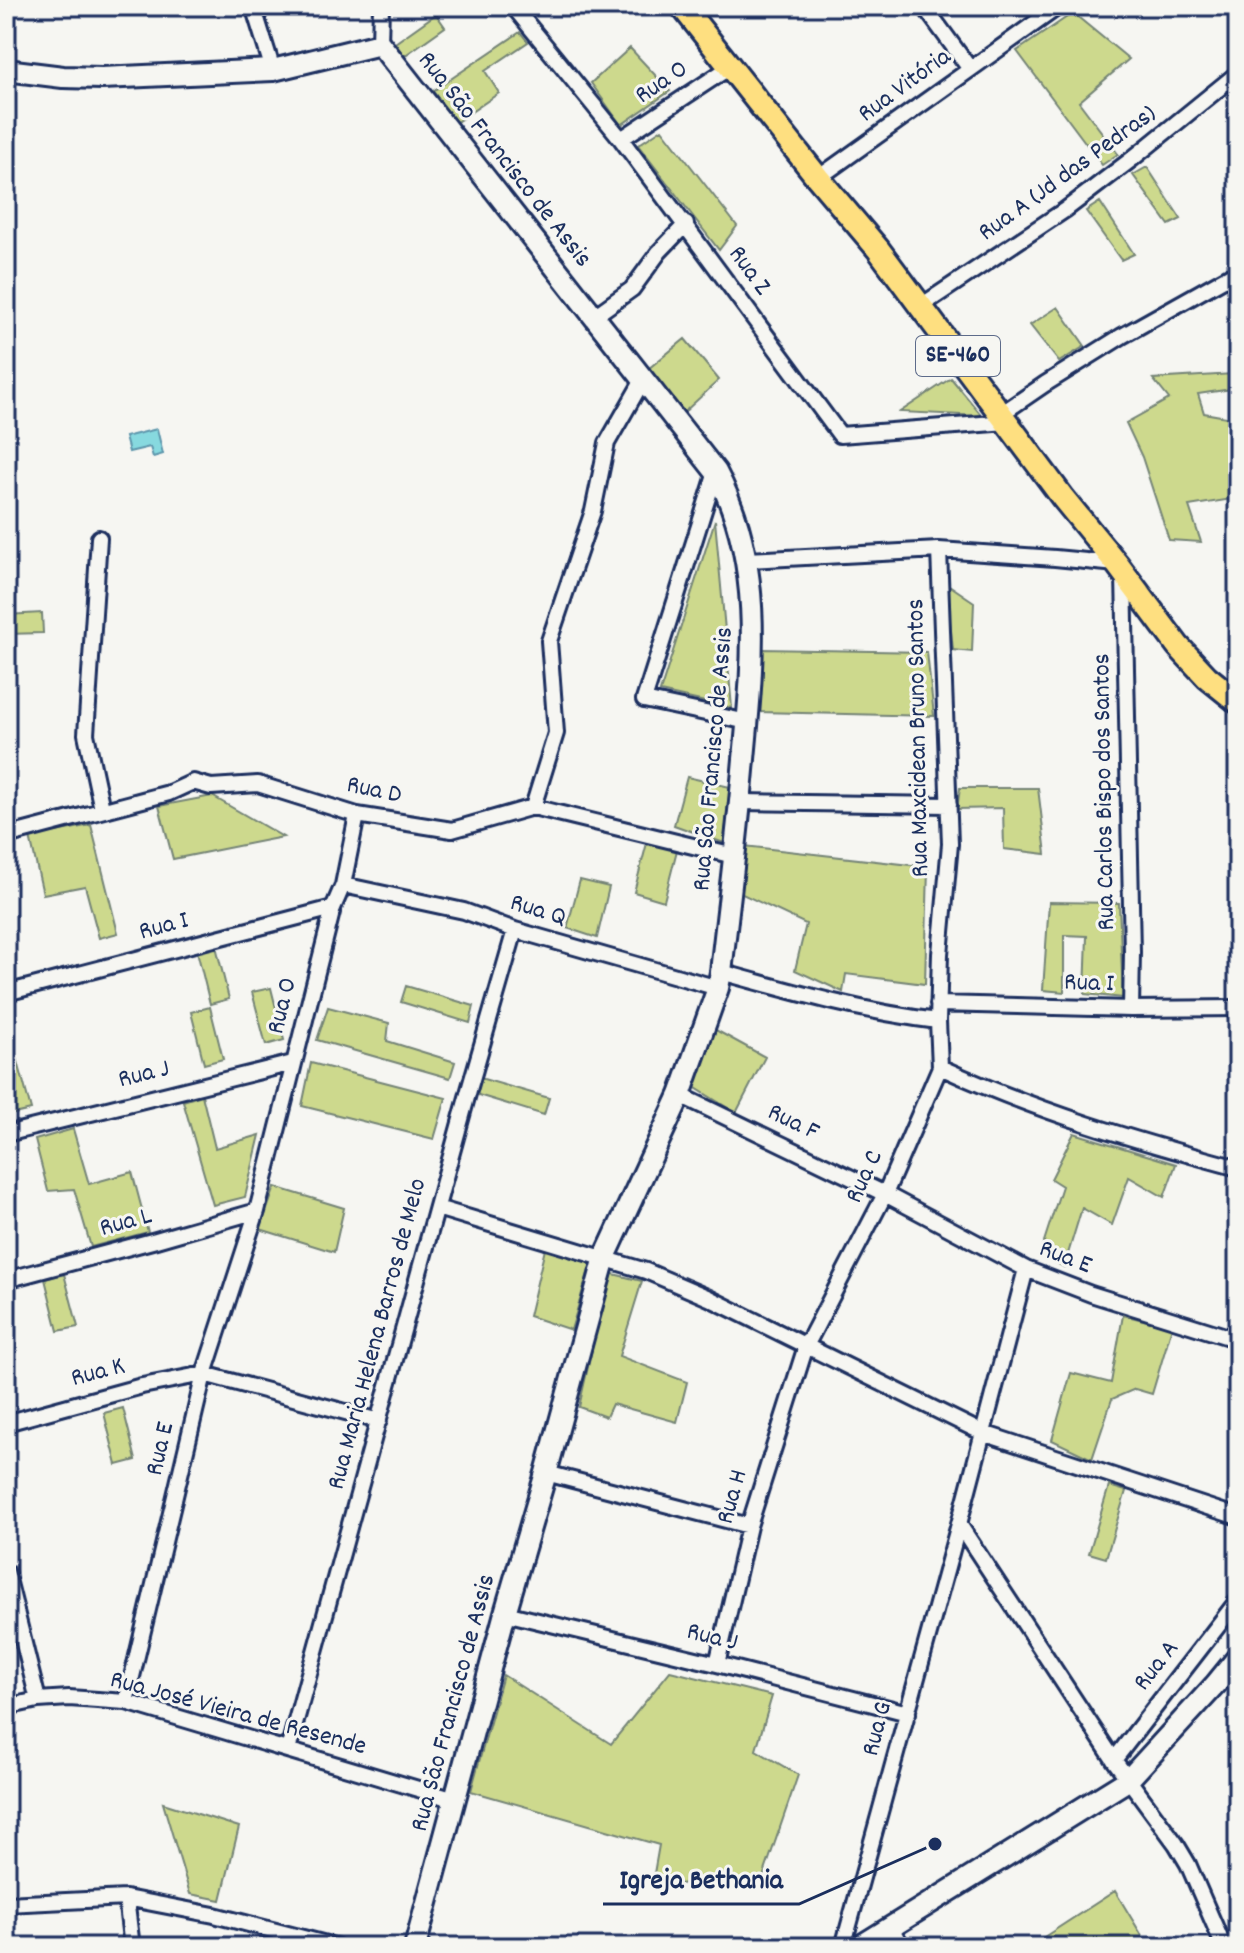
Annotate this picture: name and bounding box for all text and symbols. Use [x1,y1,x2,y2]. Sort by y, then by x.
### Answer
street label: Rua Vitória [851,39,960,132]
street label: Rua São Francisco de Assis [408,44,600,276]
street label: Rua O [628,52,696,114]
street label: Rua A (Jd das Pedras) [971,97,1165,251]
street label: Rua Z [718,238,780,304]
road number: SE-460 [916,336,1000,376]
street label: Rua Maxcidean Bruno Santos [898,598,940,878]
street label: Rua São Francisco de Assis [684,625,744,893]
street label: Rua Carlos Bispo dos Santos [1084,653,1126,931]
street label: Rua D [343,767,405,815]
street label: Rua Q [505,885,571,937]
street label: Rua I [135,903,193,951]
street label: Rua I [1063,965,1115,1003]
street label: Rua O [258,974,308,1038]
street label: Rua J [115,1051,173,1099]
street label: Rua F [761,1095,826,1152]
street label: Rua C [837,1144,893,1210]
street label: Rua Maria Helena Barros de Melo [319,1174,437,1494]
street label: Rua L [96,1198,157,1248]
street label: Rua E [1033,1231,1097,1285]
street label: Rua K [67,1348,129,1398]
street label: Rua E [137,1418,185,1479]
street label: Rua H [708,1465,758,1529]
street label: Rua São Francisco de Assis [402,1570,506,1836]
street label: Rua J [683,1614,741,1662]
street label: Rua A [1125,1632,1189,1700]
street label: Rua José Vieira de Resende [106,1662,370,1766]
street label: Rua G [853,1698,903,1760]
callout: Igreja Bethania [603,1852,799,1904]
text: Igreja Bethania [619,1863,784,1903]

